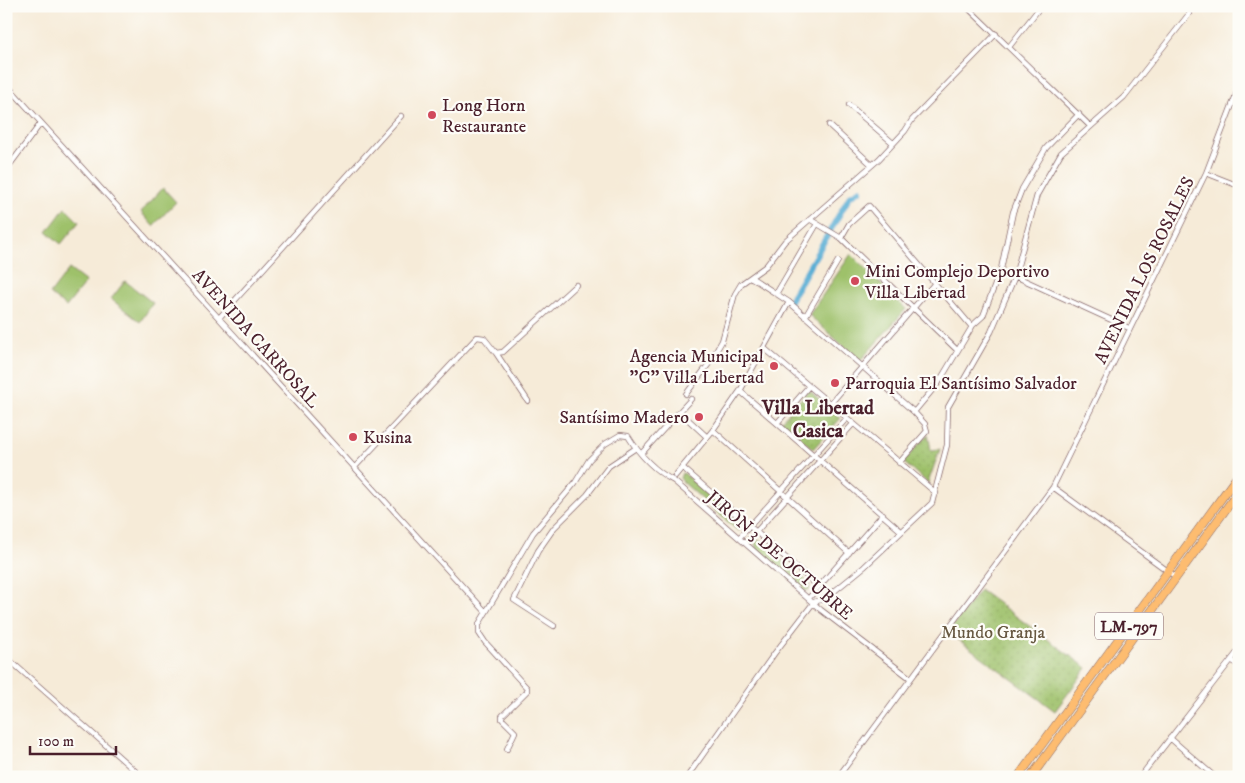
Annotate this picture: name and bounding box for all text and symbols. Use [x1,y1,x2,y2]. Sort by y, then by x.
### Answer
place label: Long Horn Restaurante [442,95,526,138]
marker: Long Horn Restaurante [426,109,438,121]
street label: AVENIDA LOS ROSALES [1090,173,1200,368]
place label: Mini Complejo Deportivo Villa Libertad [864,261,1049,304]
street label: AVENIDA CARROSAL [187,265,324,413]
marker: Mini Complejo Deportivo Villa Libertad [849,275,861,287]
place label: Agencia Municipal "C" Villa Libertad [629,346,765,389]
marker: Agencia Municipal "C" Villa Libertad [768,360,780,372]
place label: Parroquia El Santísimo Salvador [845,373,1077,395]
marker: Parroquia El Santísimo Salvador [829,377,841,389]
district label: Villa Libertad Casica [761,396,875,444]
place label: Santísimo Madero [559,407,689,429]
marker: Santísimo Madero [693,411,705,423]
place label: Kusina [363,427,412,449]
marker: Kusina [347,431,359,443]
street label: JIRÓN 3 DE OCTUBRE [700,485,857,625]
road number: LM-797 [1095,612,1163,640]
park label: Mundo Granja [941,622,1045,644]
scale bar [30,723,116,755]
text: 100 m [38,732,74,751]

